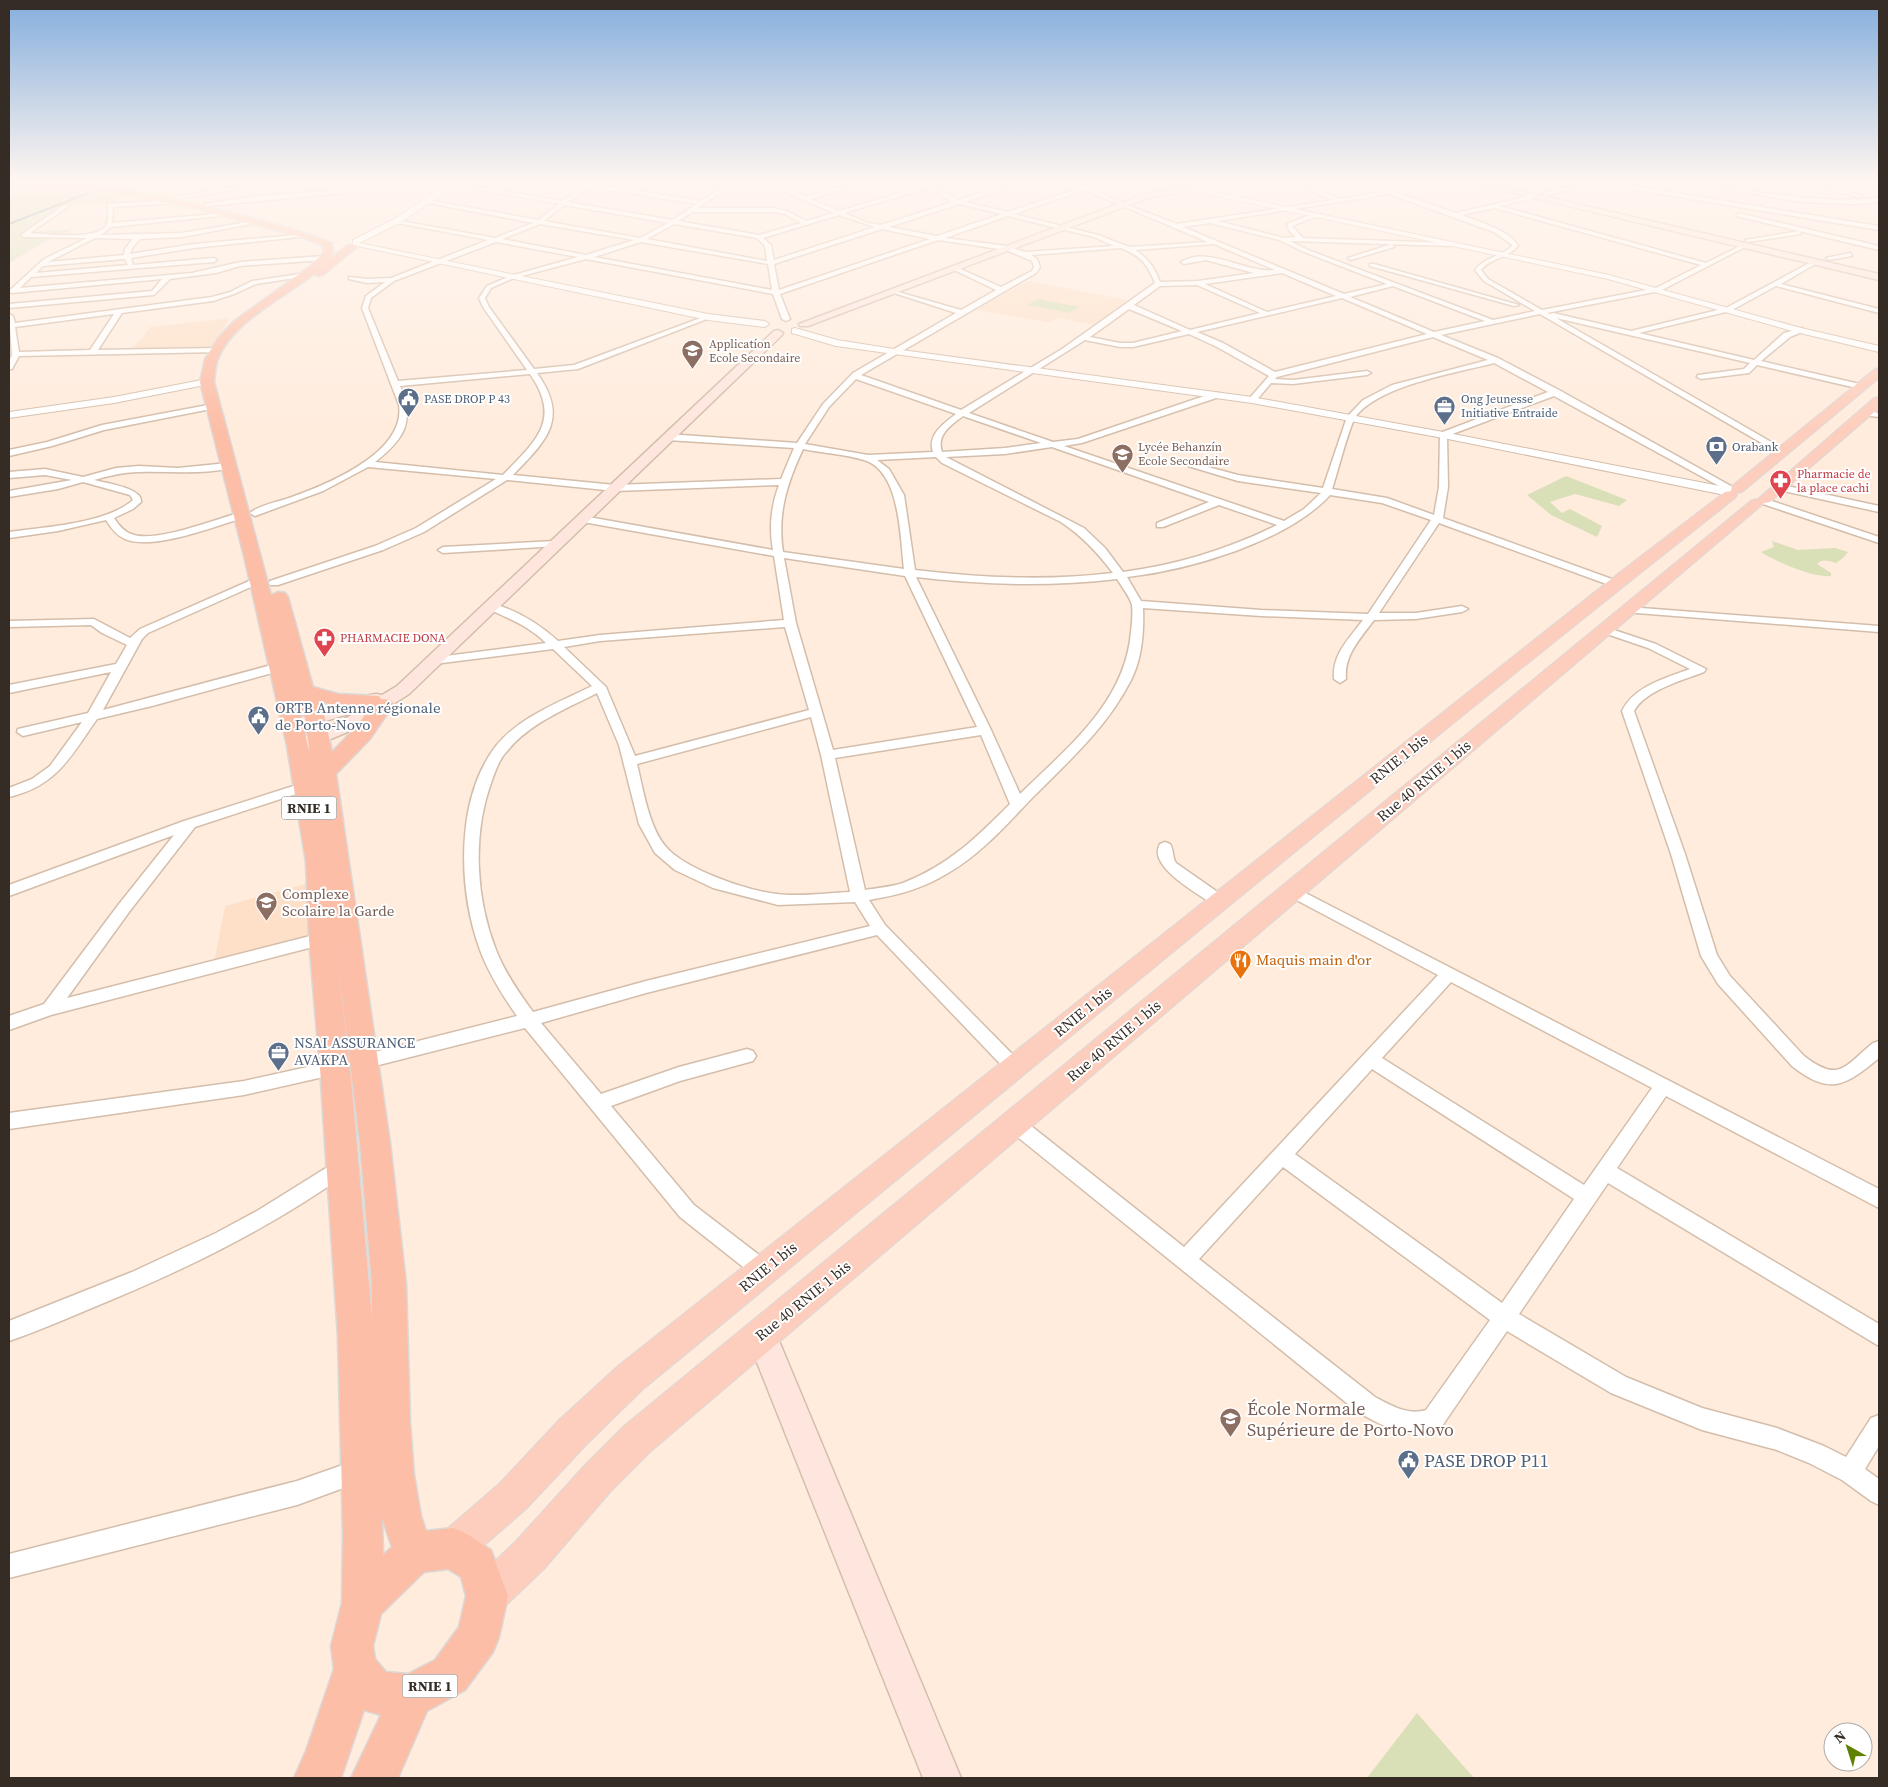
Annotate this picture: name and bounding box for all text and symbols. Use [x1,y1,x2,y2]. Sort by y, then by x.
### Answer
place label: Applicatíon Ecole Secondaire [709,336,800,366]
school or university icon: Applicatíon Ecole Secondaire [681,339,705,370]
public building icon: PASE DROP P 43 [396,387,420,418]
place label: PASE DROP P 43 [424,391,510,407]
place label: Ong Jeunesse Initiative Entraide [1461,391,1558,421]
office icon: Ong Jeunesse Initiative Entraide [1433,394,1457,425]
bank icon: Orabank [1704,435,1728,466]
place label: Lycée Behanzín Ecole Secondaire [1138,439,1229,469]
place label: Orabank [1732,439,1779,455]
school or university icon: Lycée Behanzín Ecole Secondaire [1110,442,1134,473]
place label: Pharmacie de la place cachi [1797,466,1871,496]
pharmacy icon: Pharmacie de la place cachi [1769,469,1793,500]
pharmacy icon: PHARMACIE DONA [312,626,336,657]
place label: PHARMACIE DONA [340,630,446,646]
place label: ORTB Antenne régionale de Porto-Novo [275,697,441,735]
public building icon: ORTB Antenne régionale de Porto-Novo [247,705,271,736]
street label: RNIE 1 bis [1365,729,1432,789]
street label: Rue 40 RNIE 1 bis [1372,735,1475,826]
road number: RNIE 1 [282,796,336,820]
place label: Complexe Scolaire la Garde [282,883,395,921]
school or university icon: Complexe Scolaire la Garde [254,891,278,922]
restaurant icon: Maquis main d'or [1228,948,1252,979]
place label: Maquis main d'or [1256,949,1372,970]
street label: RNIE 1 bis [1049,982,1116,1042]
street label: Rue 40 RNIE 1 bis [1062,995,1165,1086]
place label: NSAI ASSURANCE AVAKPA [294,1032,415,1070]
office icon: NSAI ASSURANCE AVAKPA [266,1040,290,1071]
street label: RNIE 1 bis [734,1237,801,1297]
street label: Rue 40 RNIE 1 bis [751,1256,855,1346]
place label: École Normale Supérieure de Porto-Novo [1247,1396,1454,1442]
school or university icon: École Normale Supérieure de Porto-Novo [1219,1407,1243,1438]
place label: PASE DROP P11 [1424,1448,1549,1473]
public building icon: PASE DROP P11 [1396,1449,1420,1480]
road number: RNIE 1 [402,1674,458,1698]
north arrow [1823,1722,1873,1772]
text: N [1830,1726,1850,1748]

